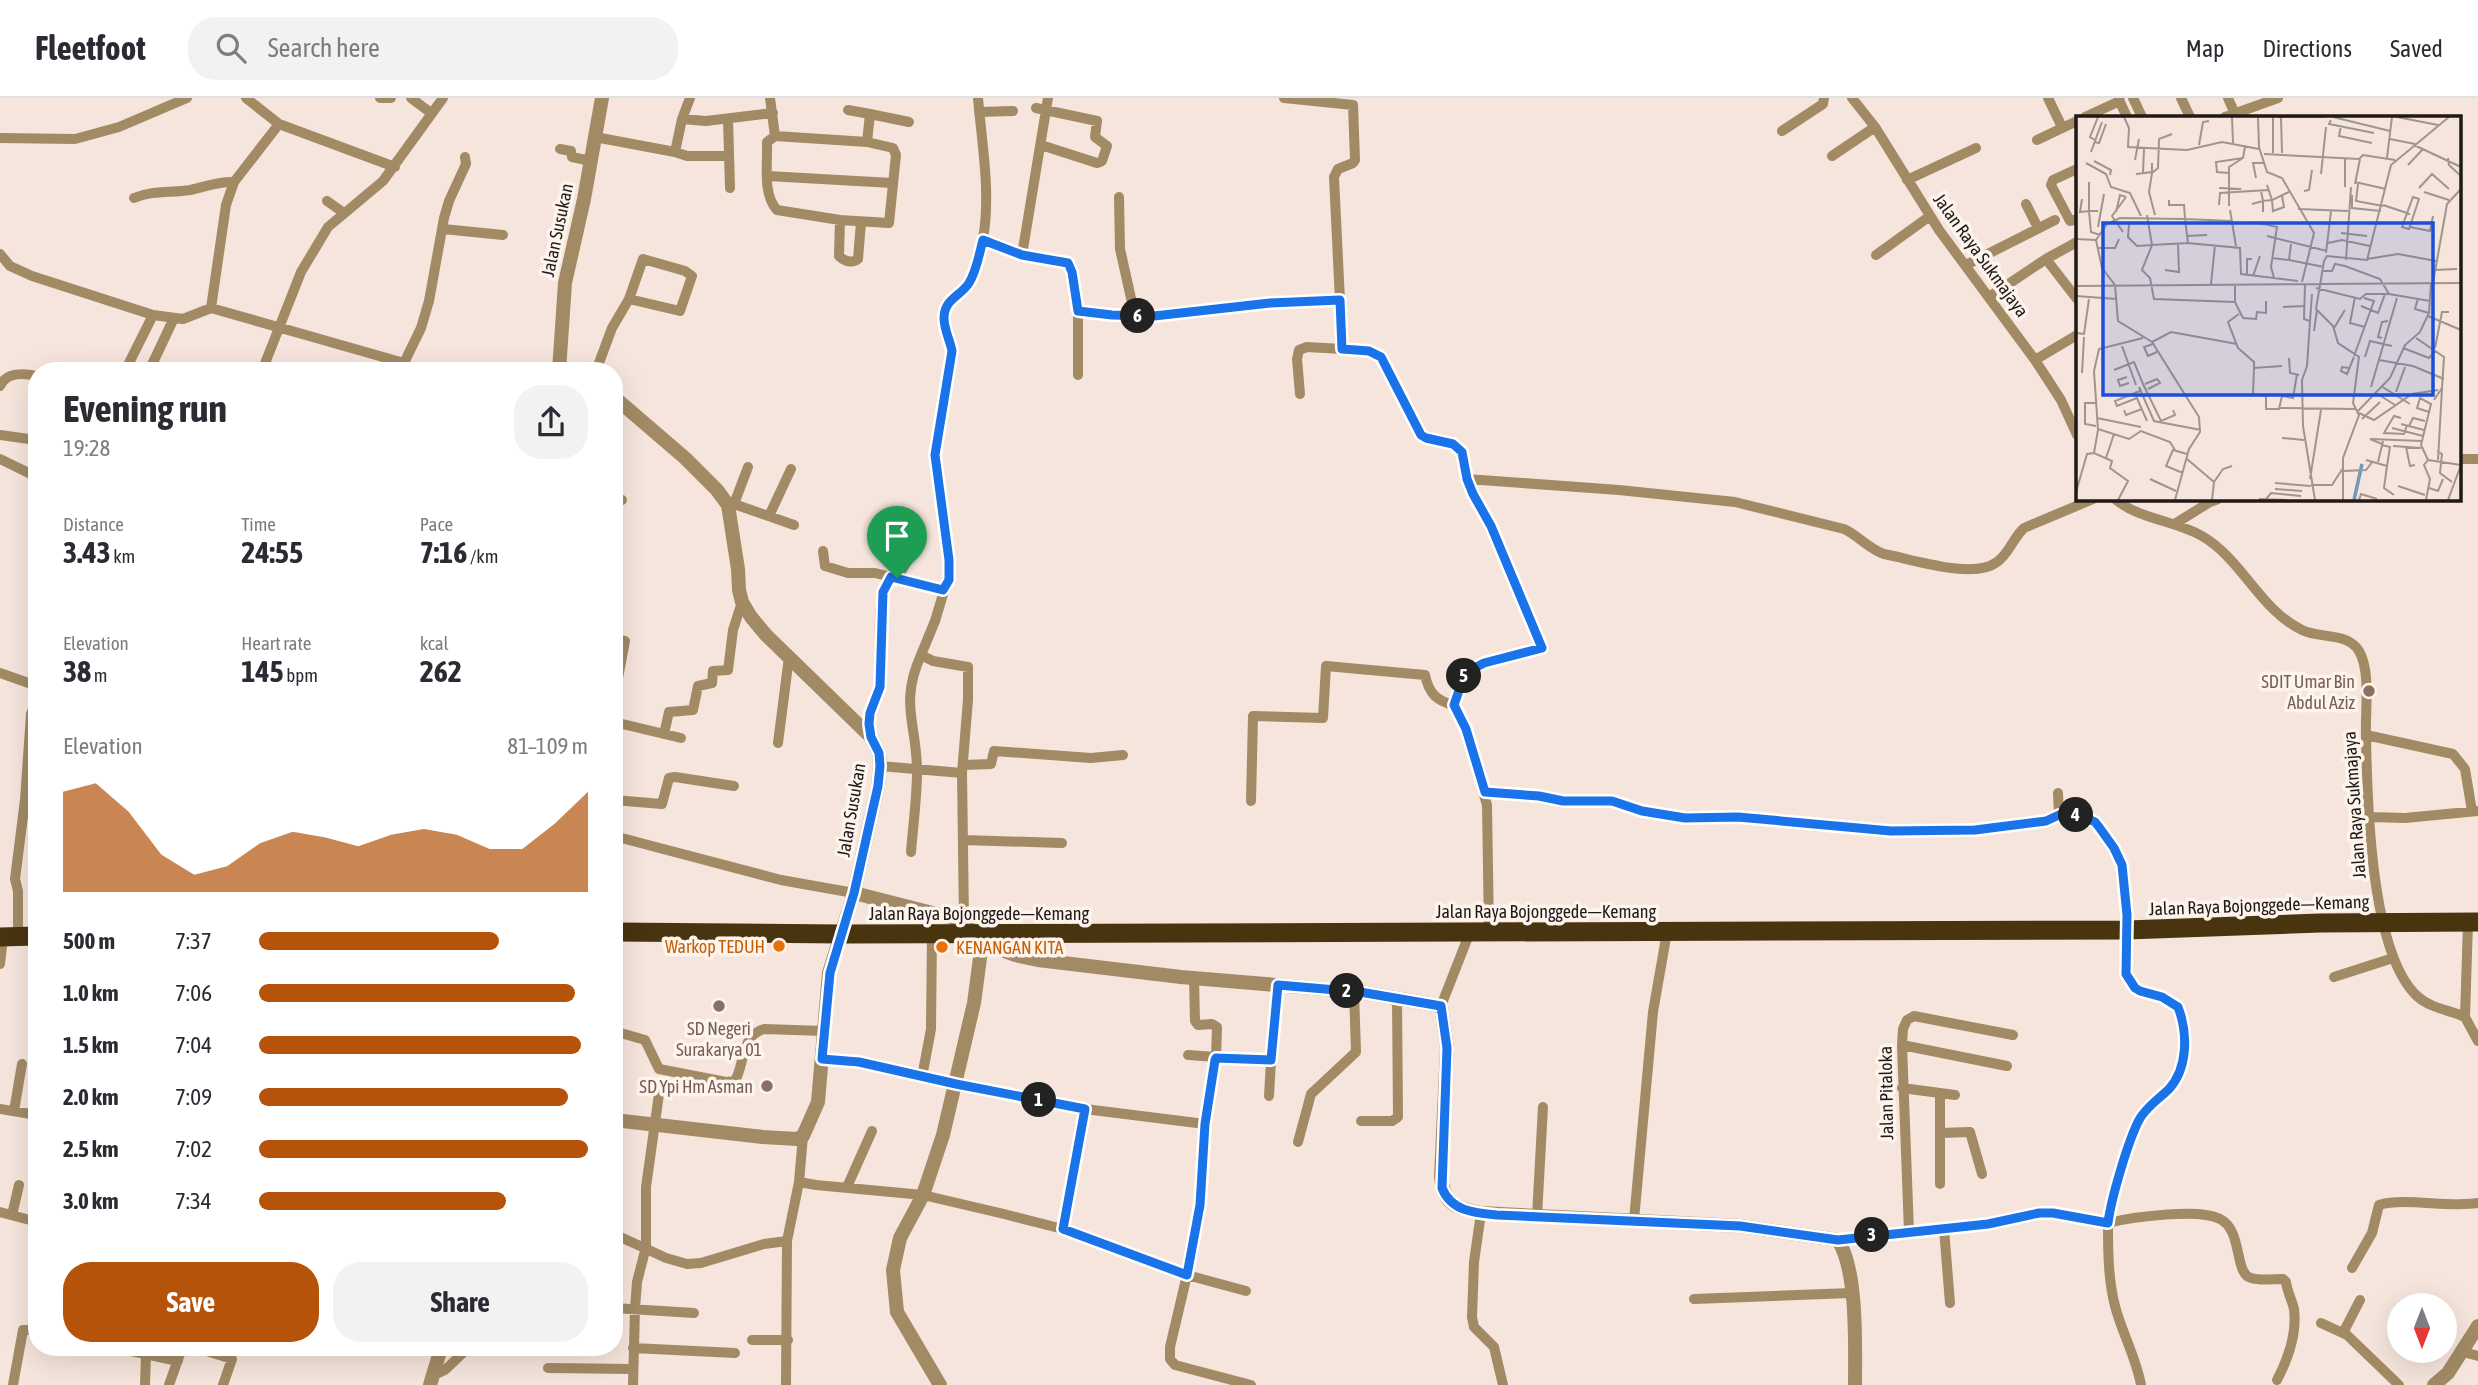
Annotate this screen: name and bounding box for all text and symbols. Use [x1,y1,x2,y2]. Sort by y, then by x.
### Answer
search box [188,17,678,80]
text: Fleetfoot [35,29,146,67]
icon: search [212,29,250,67]
text: Search here [268,33,380,63]
text: Map [2186,35,2224,62]
text: Directions [2262,35,2352,62]
text: Saved [2390,35,2443,62]
inset map [2076,116,2460,500]
street label: Jalan Susukan [537,181,577,279]
street label: Jalan Raya Sukmajaya [1929,189,2033,321]
pin: 6 [1120,298,1156,333]
text: 6 [1133,304,1142,326]
button: share [514,385,588,459]
text: Evening run [63,387,227,430]
text: 19:28 [63,435,110,461]
pin [867,506,927,578]
text: Distance [63,513,124,535]
text: Time [241,513,276,535]
text: Pace [420,513,453,535]
icon: arrive [878,517,916,555]
text: 3.43 [63,535,111,569]
text: 24:55 [241,535,303,569]
text: 7:16 [420,535,467,569]
text: km [111,545,135,567]
text: /km [467,545,498,567]
text: Elevation [63,632,129,654]
text: Heart rate [241,632,311,654]
text: kcal [420,632,449,654]
text: 38 [63,654,91,688]
text: 145 [241,654,284,688]
text: 262 [420,654,462,688]
pin: 5 [1446,658,1482,694]
text: m [91,664,108,686]
text: bpm [284,664,318,686]
text: 5 [1459,664,1468,686]
place label: SDIT Umar Bin Abdul Aziz [2261,671,2356,713]
marker: SDIT Umar Bin Abdul Aziz [2361,683,2377,699]
street label: Jalan Raya Sukmajaya [2338,731,2370,879]
text: Elevation [63,733,143,759]
text: 81–109 m [507,733,588,759]
street label: Jalan Susukan [832,761,870,859]
pin: 4 [2058,798,2094,832]
text: 4 [2071,803,2080,825]
street label: Jalan Raya Bojonggede—Kemang [2148,891,2370,919]
street label: Jalan Raya Bojonggede—Kemang [1436,901,1657,922]
street label: Jalan Raya Bojonggede—Kemang [869,903,1090,924]
text: 500 m [63,928,115,954]
text: 7:37 [175,928,212,954]
place label: Warkop TEDUH [665,936,765,957]
place label: KENANGAN KITA [956,937,1064,958]
marker: Warkop TEDUH [771,938,787,954]
marker: KENANGAN KITA [934,939,950,955]
pin: 2 [1330,974,1364,1008]
text: 2 [1342,979,1351,1001]
text: 1.0 km [63,980,119,1006]
text: 7:06 [175,980,212,1006]
marker: SD Negeri Surakarya 01 [711,998,727,1014]
place label: SD Negeri Surakarya 01 [676,1018,762,1060]
text: 1.5 km [63,1032,119,1058]
text: 7:04 [175,1032,212,1058]
street label: Jalan Pitaloka [1875,1046,1897,1140]
place label: SD Ypi Hm Asman [639,1076,753,1097]
marker: SD Ypi Hm Asman [759,1078,775,1094]
pin: 1 [1021,1082,1056,1118]
text: 2.0 km [63,1084,119,1110]
text: 7:09 [175,1084,212,1110]
text: 1 [1034,1088,1043,1110]
text: 2.5 km [63,1136,119,1162]
text: 7:02 [175,1136,212,1162]
text: 3.0 km [63,1188,119,1214]
text: 7:34 [175,1188,212,1214]
pin: 3 [1854,1218,1890,1252]
text: 3 [1867,1223,1876,1245]
button: Save [63,1262,319,1342]
button: Share [333,1262,588,1342]
north arrow [2387,1293,2457,1363]
map controls [2387,1293,2457,1363]

